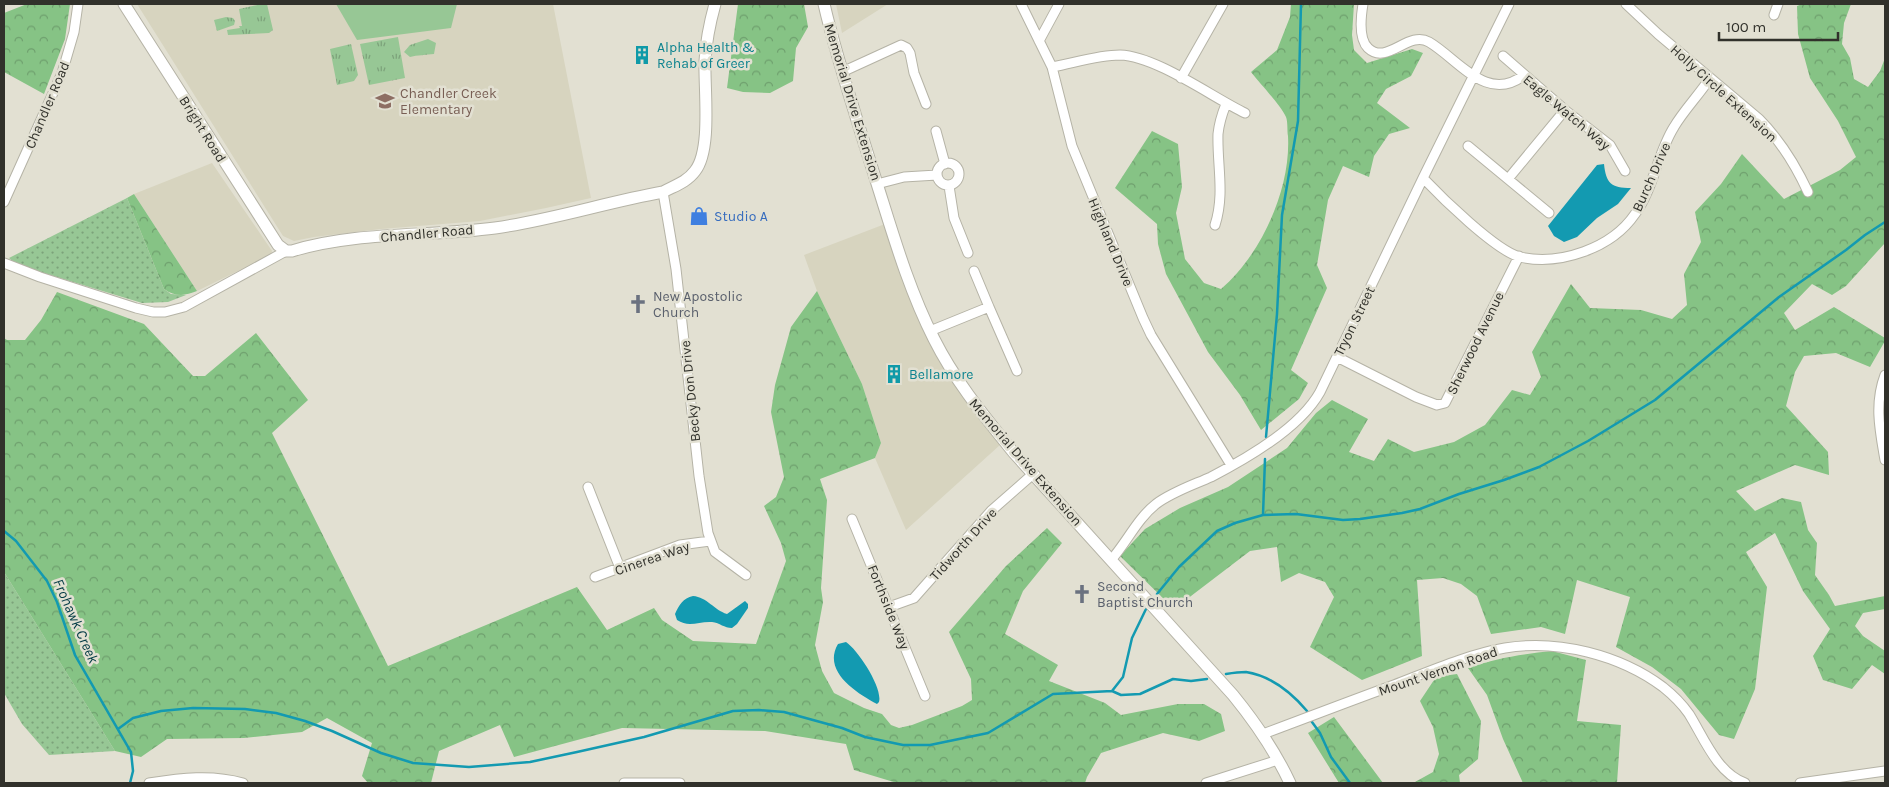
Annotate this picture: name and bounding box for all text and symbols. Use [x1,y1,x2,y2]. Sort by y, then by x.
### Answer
scale bar [1719,10,1838,42]
text: 100 m [1726,18,1766,36]
street label: Memorial Drive Extension [820,21,885,183]
place label: Alpha Health & Rehab of Greer [657,39,755,72]
street label: Holly Circle Extension [1667,41,1781,146]
building icon: Alpha Health & Rehab of Greer [631,44,653,66]
street label: Chandler Road [21,59,73,151]
street label: Eagle Watch Way [1520,71,1614,154]
place label: Chandler Creek Elementary [400,85,497,118]
school or university icon: Chandler Creek Elementary [374,90,396,112]
street label: Bright Road [175,93,230,166]
street label: Burch Drive [1629,140,1674,214]
street label: Highland Drive [1084,195,1137,289]
shop icon: Studio A [688,205,710,227]
place label: Studio A [714,208,768,225]
street label: Chandler Road [380,221,474,246]
street label: Tryon Street [1330,284,1379,359]
place label: New Apostolic Church [653,288,743,321]
street label: Sherwood Avenue [1443,289,1508,397]
church icon: New Apostolic Church [627,293,649,315]
street label: Becky Don Drive [677,339,704,443]
building icon: Bellamore [883,363,905,385]
place label: Bellamore [909,366,973,383]
street label: Memorial Drive Extension [966,395,1086,530]
street label: Tidworth Drive [926,504,1000,584]
street label: Cinerea Way [613,538,692,579]
street label: Forthside Way [864,562,913,653]
water label: Frohawk Creek [49,576,103,667]
place label: Second Baptist Church [1097,578,1193,611]
church icon: Second Baptist Church [1071,583,1093,605]
street label: Mount Vernon Road [1376,643,1500,700]

